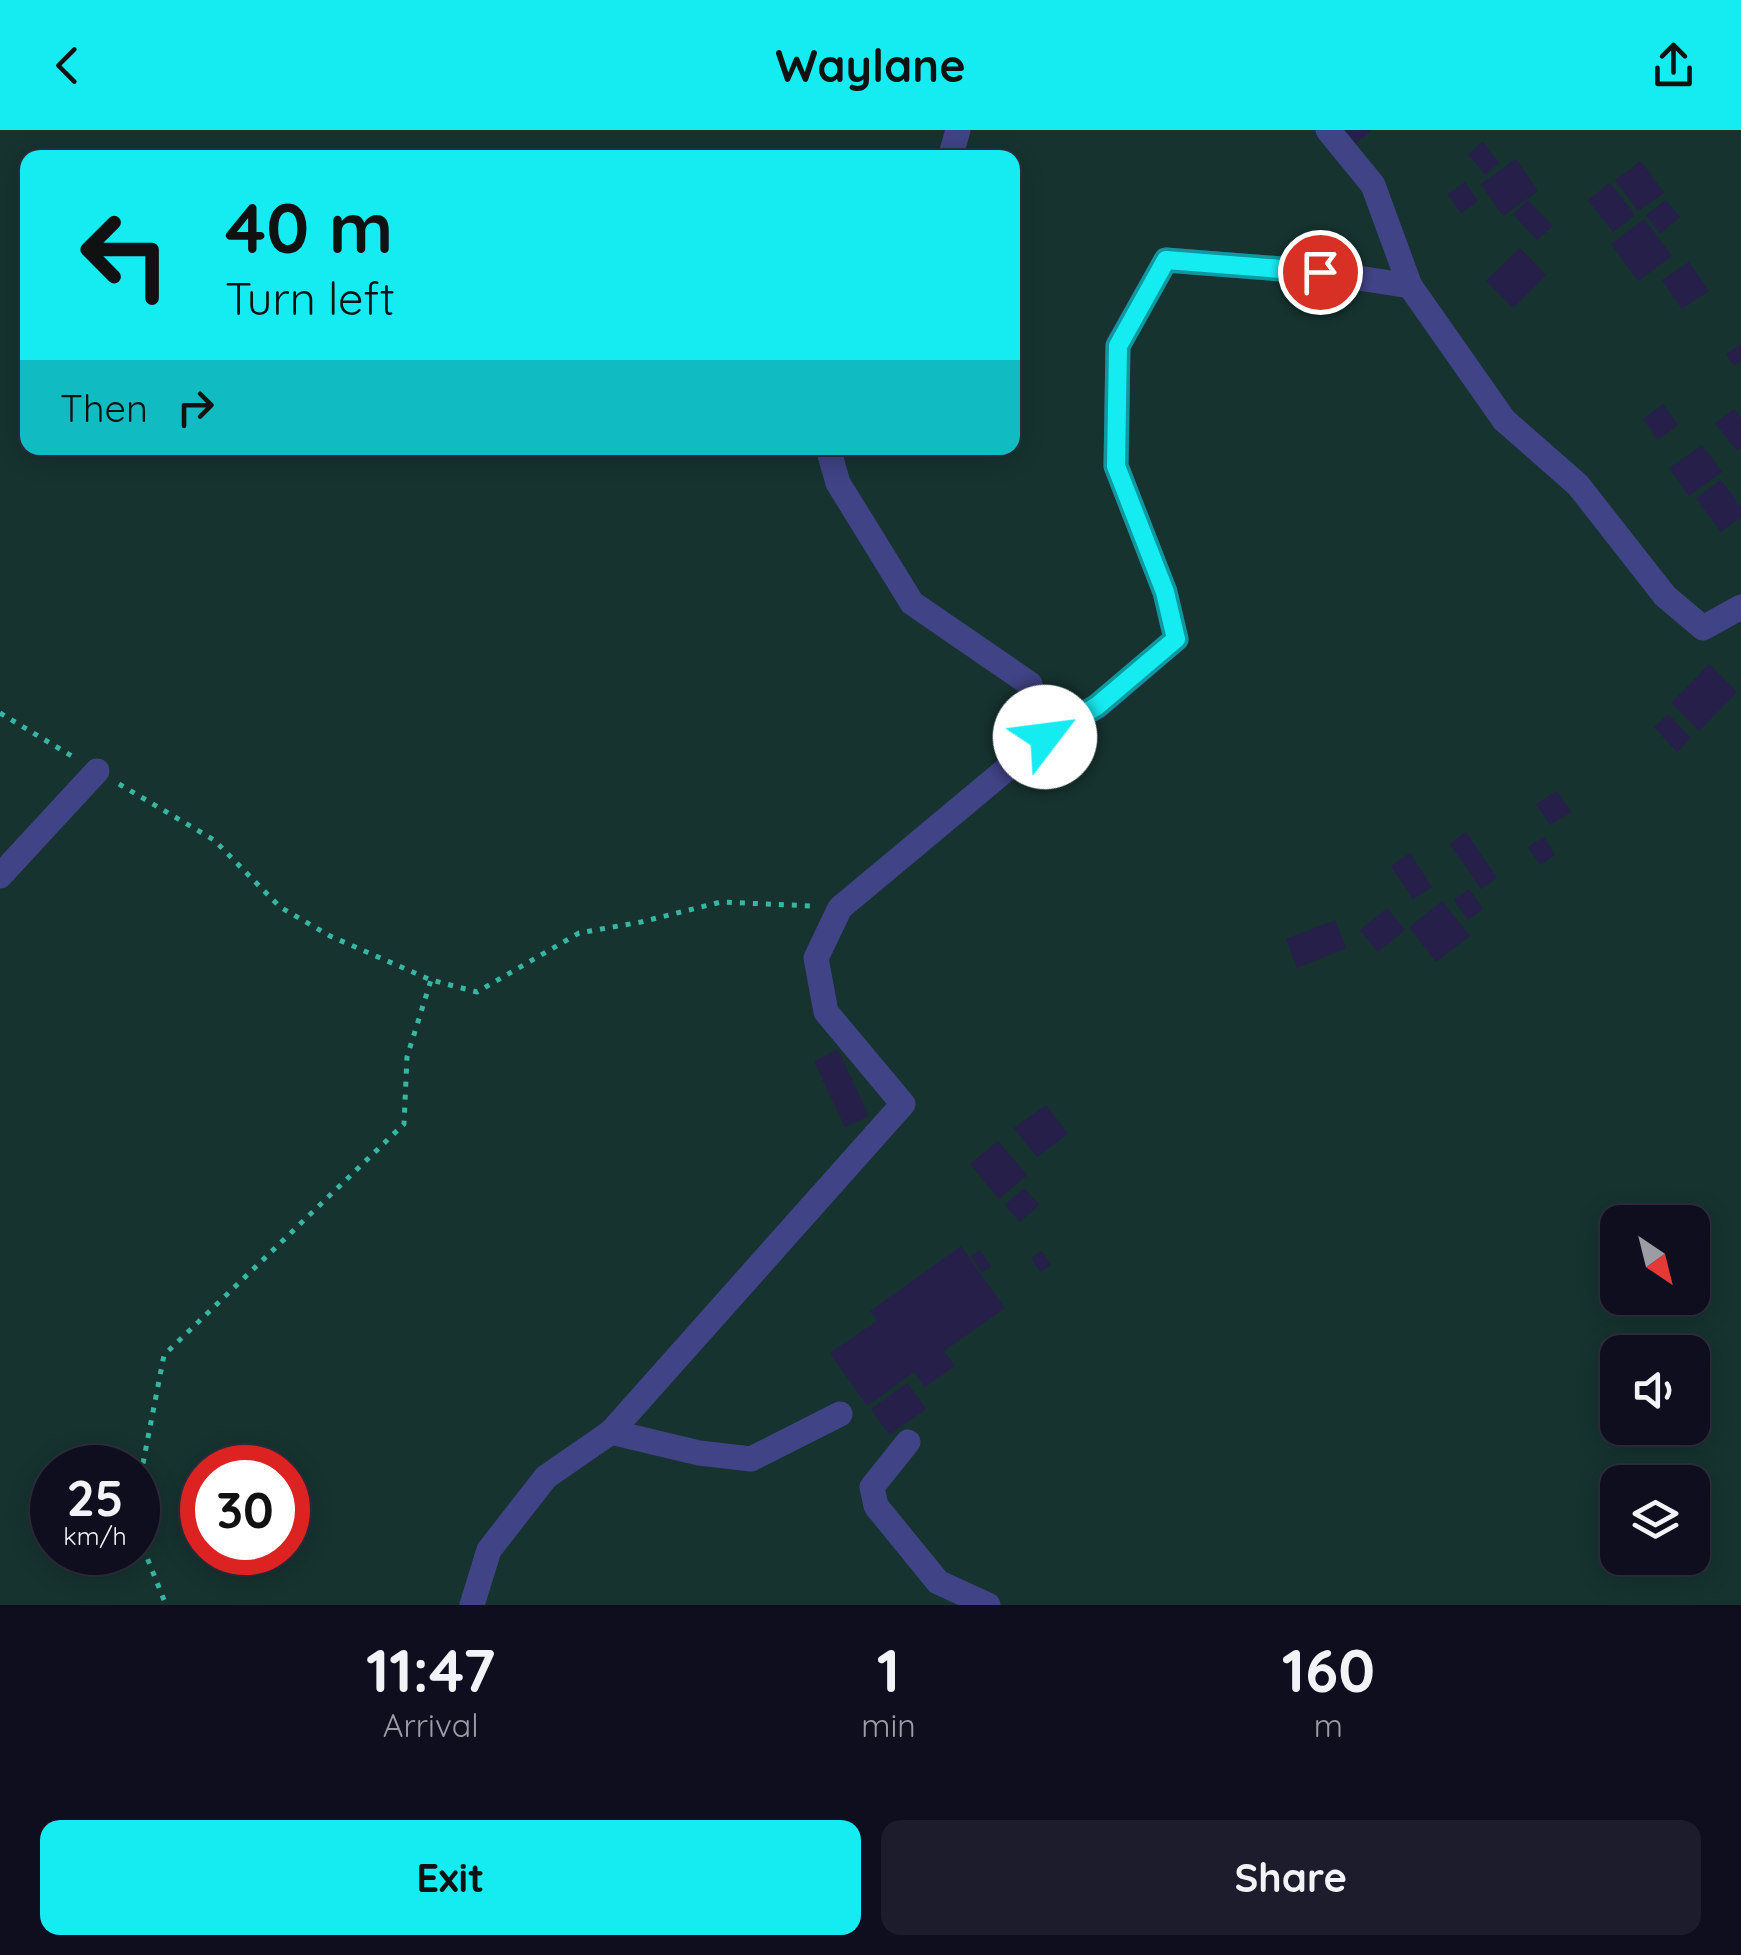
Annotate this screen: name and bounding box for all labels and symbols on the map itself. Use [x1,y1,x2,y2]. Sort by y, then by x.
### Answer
pin [1278,230,1363,315]
position arrow [993,685,1097,789]
north arrow [1600,1205,1710,1315]
speed limit sign: 30 [180,1445,310,1575]

